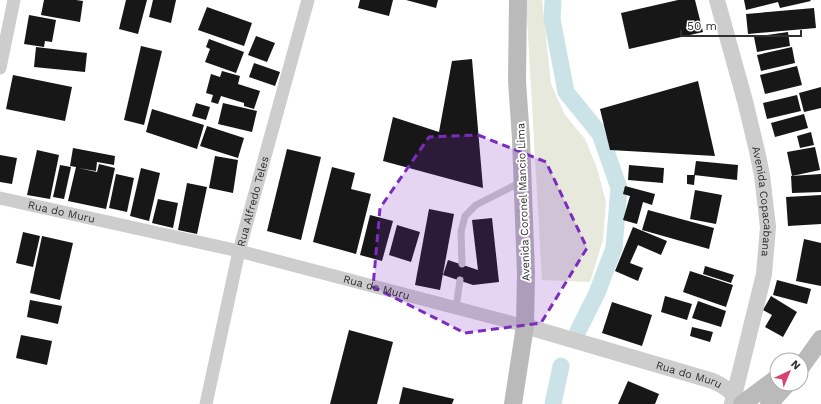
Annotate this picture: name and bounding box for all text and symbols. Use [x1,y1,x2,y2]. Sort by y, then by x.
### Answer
scale bar [681,12,801,38]
text: 50 m [687,19,717,33]
street label: Avenida Coronel Mancio Lima [514,123,533,281]
street label: Avenida Copacabana [749,145,774,257]
street label: Rua Alfredo Teles [234,155,272,248]
street label: Rua do Muru [27,198,96,226]
street label: Rua do Muru [342,273,411,303]
north arrow [769,352,809,392]
text: N [788,358,803,373]
street label: Rua do Muru [654,359,724,391]

